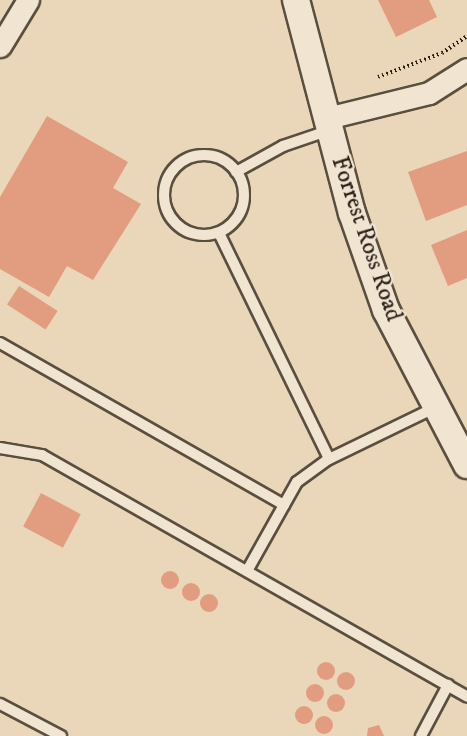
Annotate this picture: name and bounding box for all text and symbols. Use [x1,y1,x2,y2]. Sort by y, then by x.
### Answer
street label: Forrest Ross Road [324,153,408,325]

